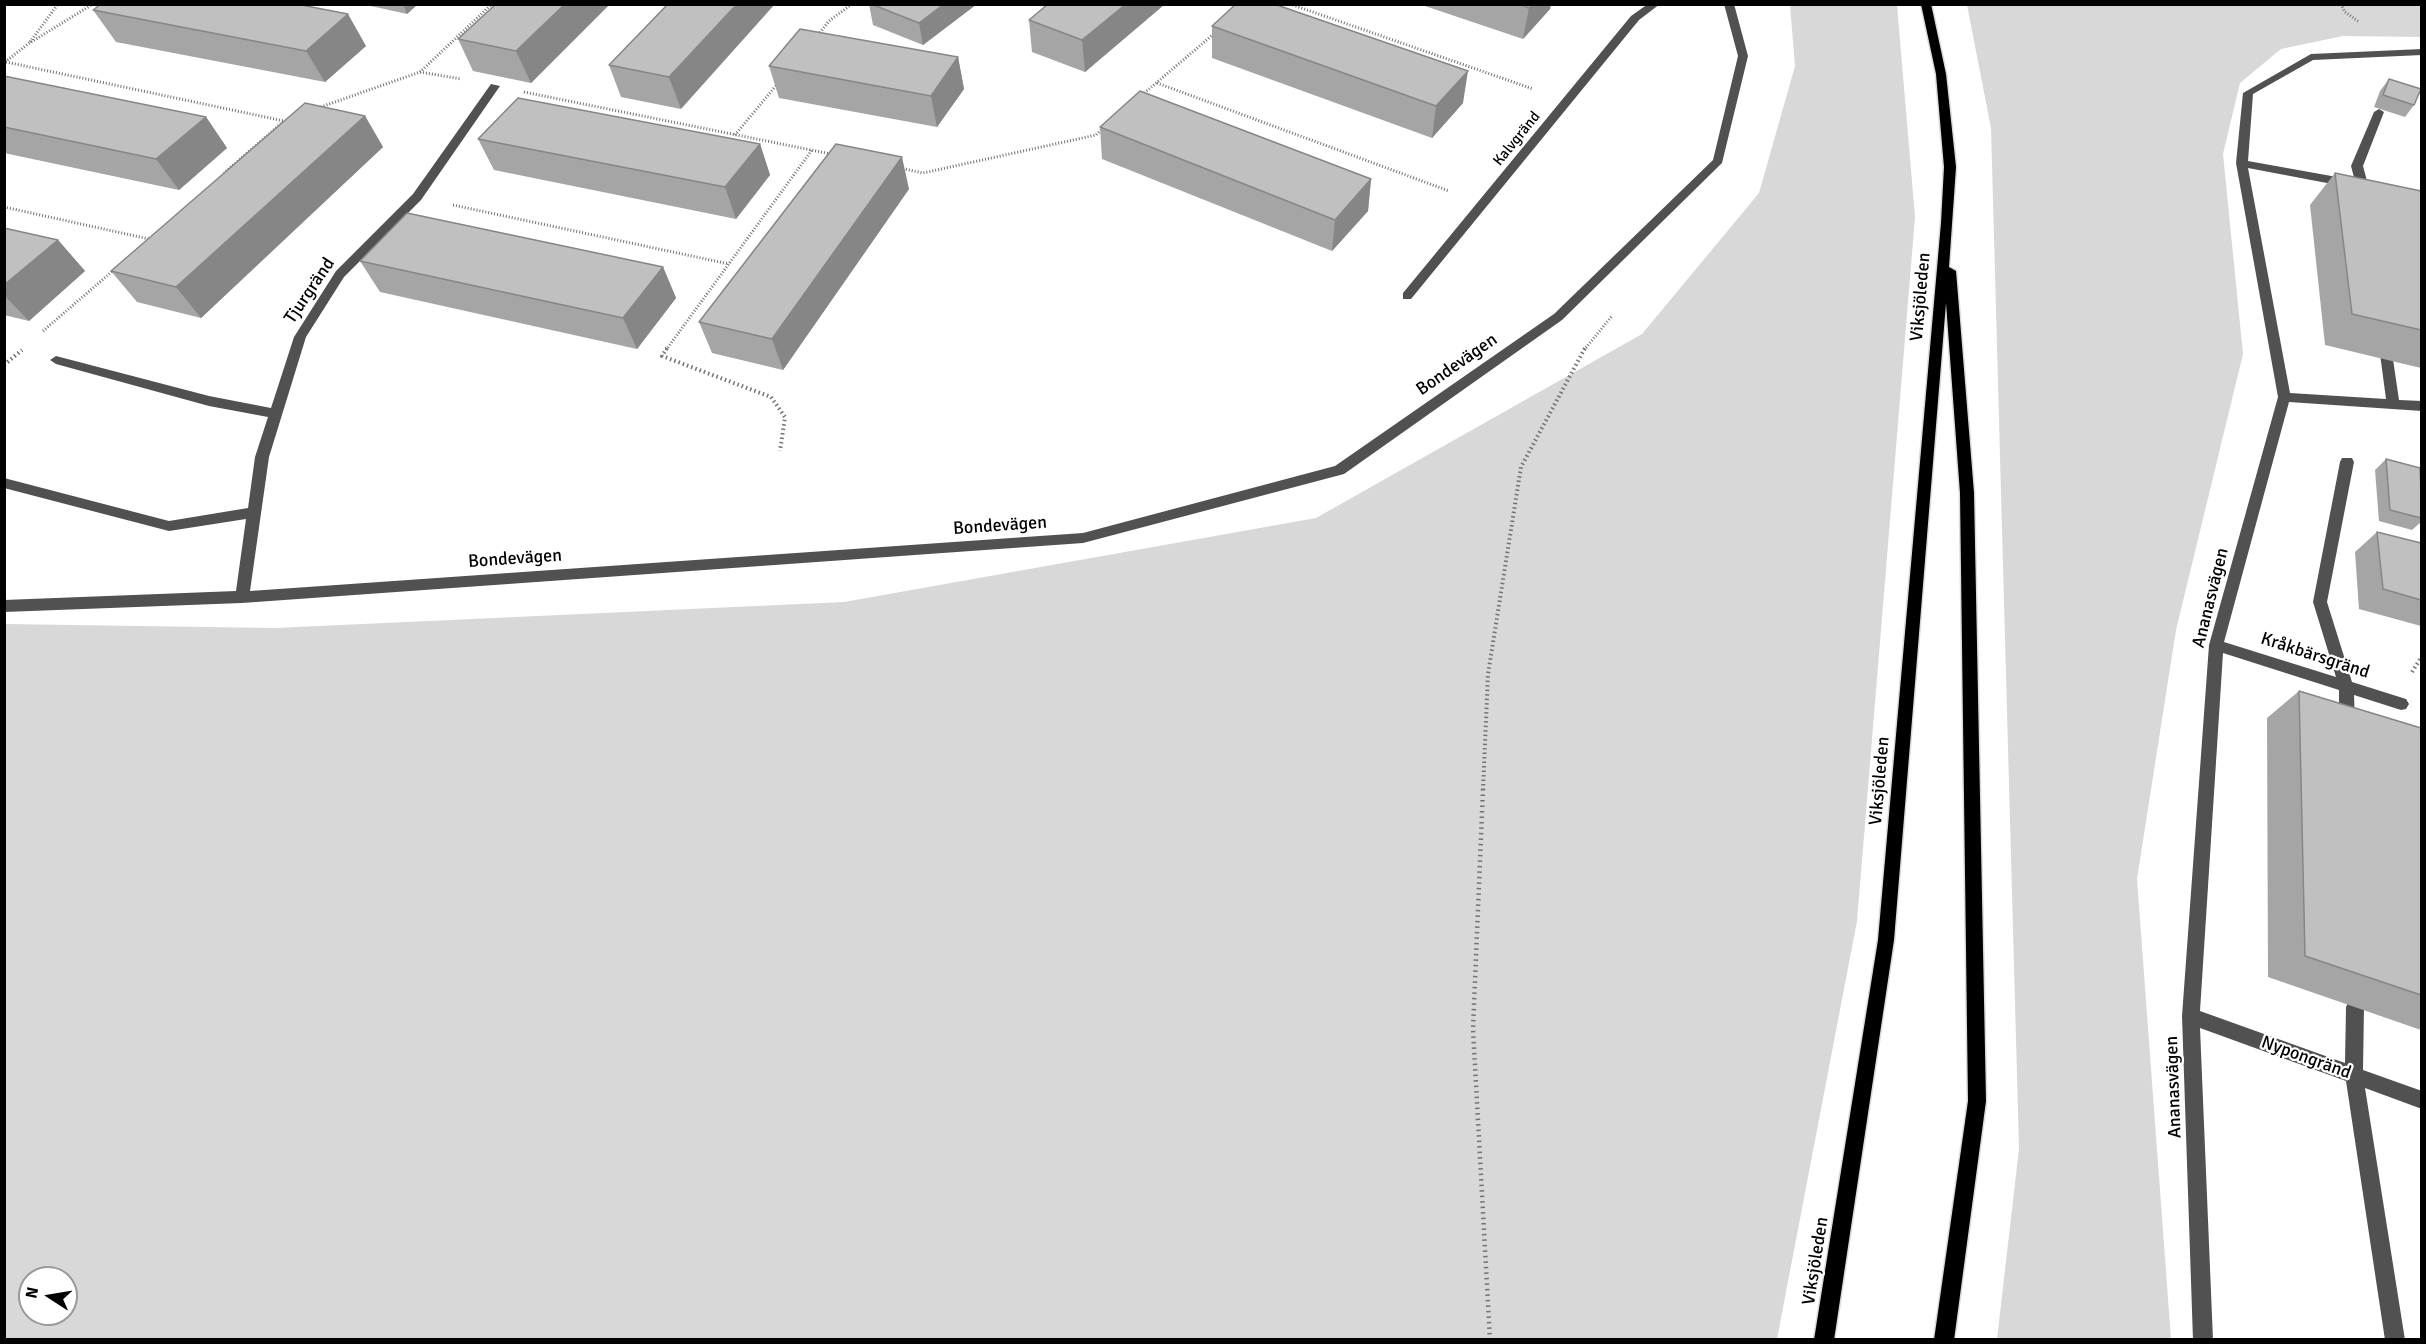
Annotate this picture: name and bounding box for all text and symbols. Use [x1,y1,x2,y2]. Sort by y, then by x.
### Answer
street label: Kalvgränd [1490,108,1544,170]
street label: Viksjöleden [1906,252,1936,342]
street label: Tjurgränd [280,254,340,328]
street label: Bondevägen [1412,329,1502,401]
street label: Bondevägen [952,512,1048,540]
street label: Bondevägen [467,545,563,573]
street label: Ananasvägen [2188,546,2234,650]
street label: Kråkbärsgränd [2258,628,2372,684]
street label: Viksjöleden [1865,736,1895,826]
street label: Nypongränd [2258,1032,2354,1084]
street label: Ananasvägen [2161,1035,2187,1139]
street label: Viksjöleden [1798,1215,1834,1307]
north arrow [18,1266,78,1326]
text: N [21,1285,43,1300]

